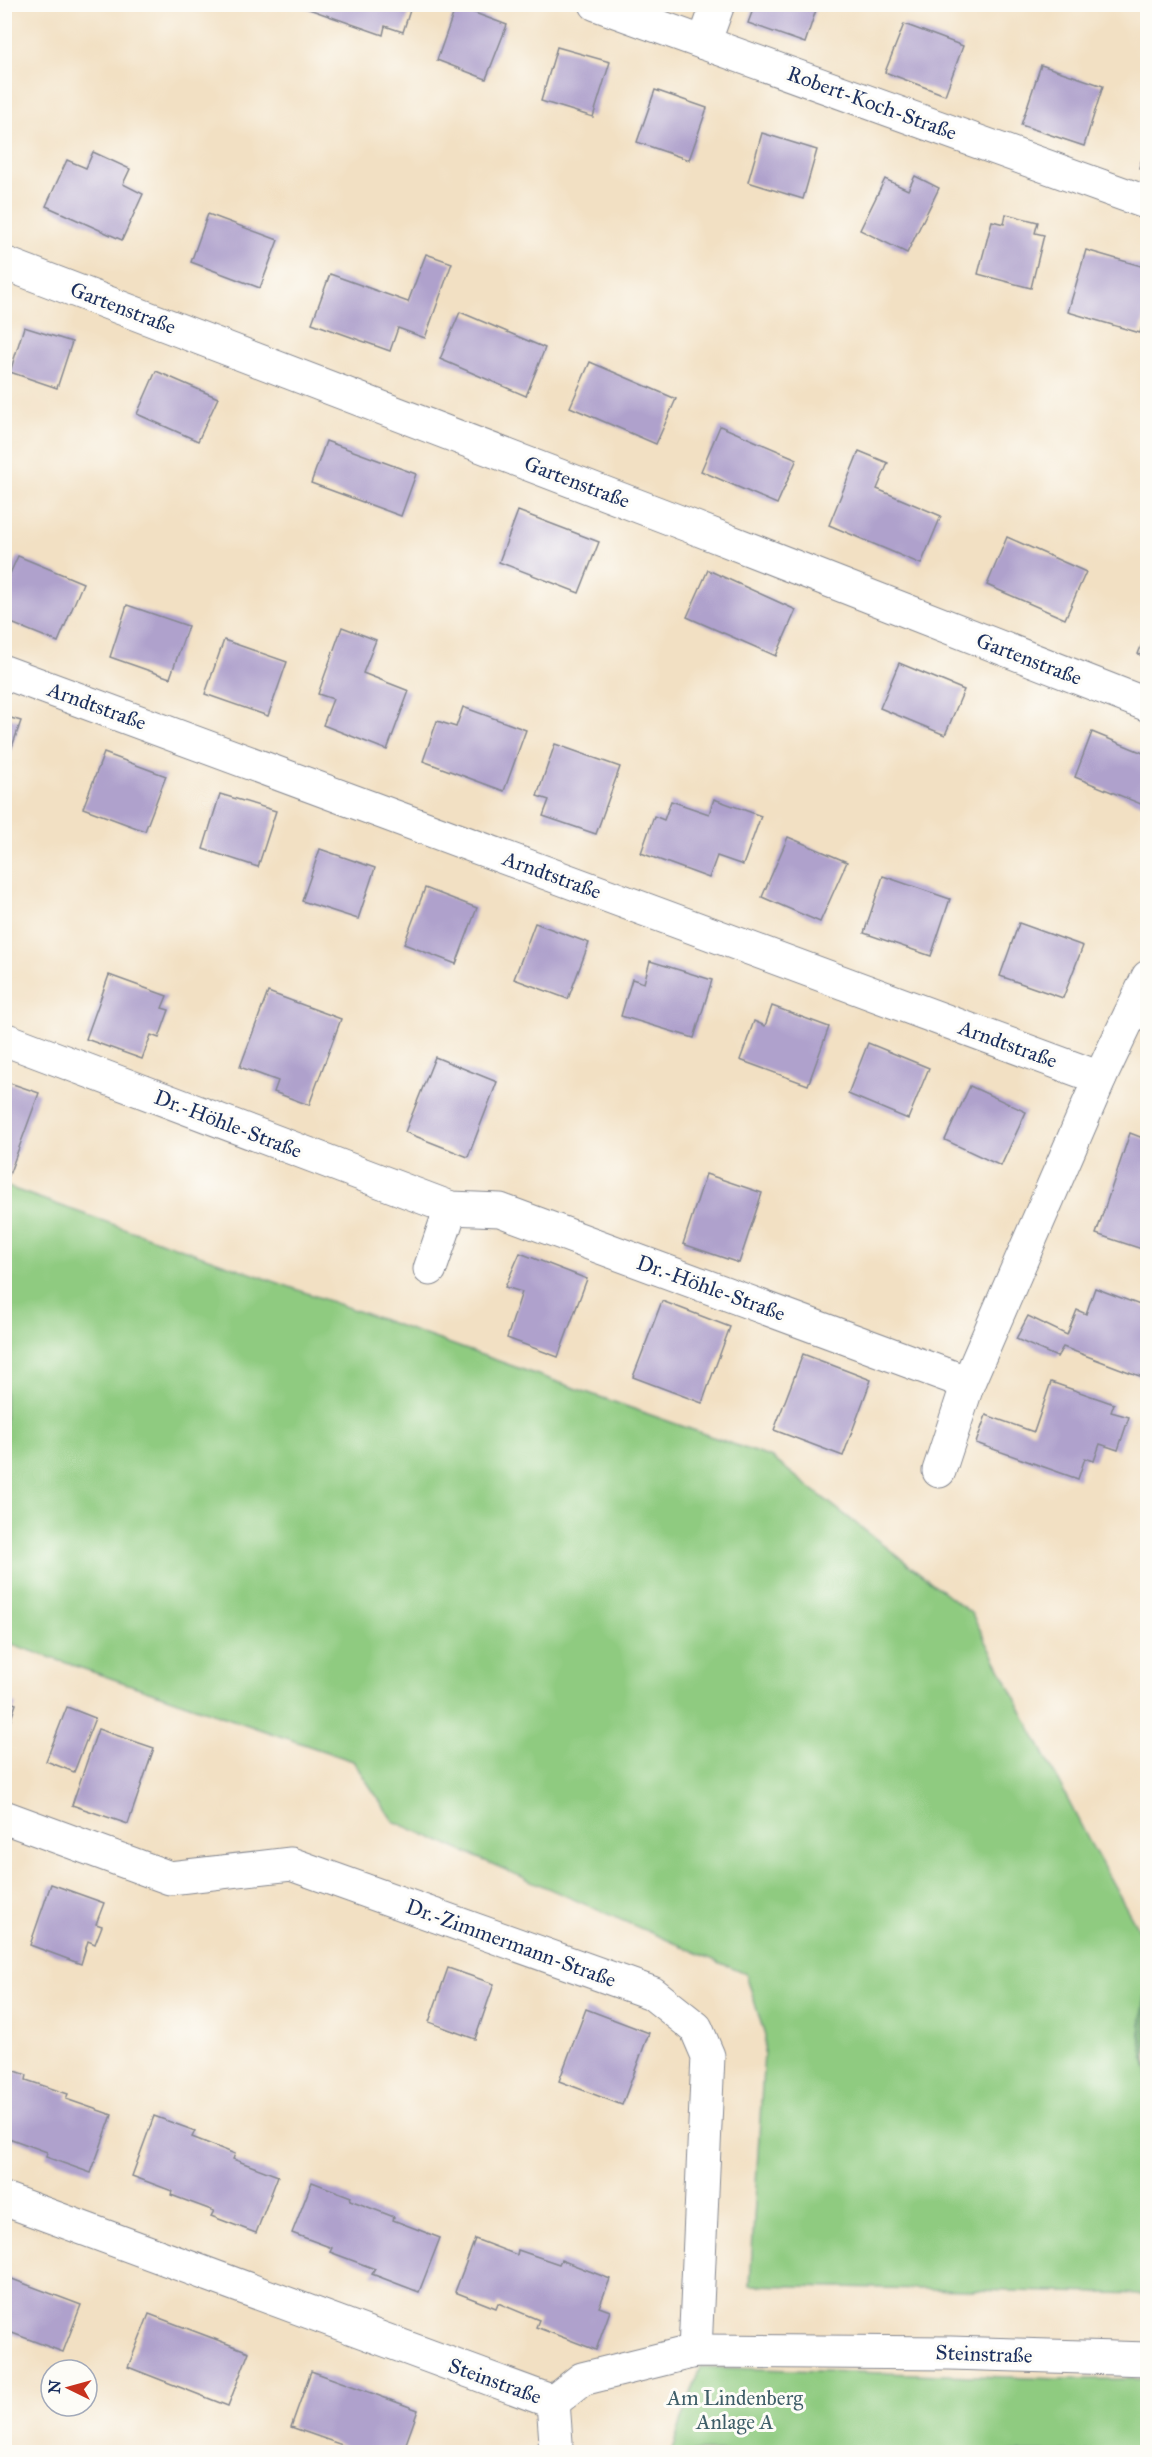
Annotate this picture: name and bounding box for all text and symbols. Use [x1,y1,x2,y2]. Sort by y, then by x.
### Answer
street label: Robert-Koch-Straße [784,60,961,146]
street label: Gartenstraße [66,276,180,340]
street label: Gartenstraße [520,450,634,514]
street label: Gartenstraße [972,627,1086,691]
street label: Arndtstraße [43,676,150,736]
street label: Arndtstraße [498,845,605,905]
street label: Arndtstraße [954,1014,1061,1074]
street label: Dr.-Höhle-Straße [151,1084,306,1164]
street label: Dr.-Höhle-Straße [633,1249,789,1327]
street label: Dr.-Zimmermann-Straße [403,1893,620,1993]
street label: Steinstraße [935,2339,1033,2369]
street label: Steinstraße [445,2352,545,2410]
north arrow [39,2358,99,2418]
text: N [44,2379,65,2394]
park label: Am Lindenberg Anlage A [666,2385,803,2435]

